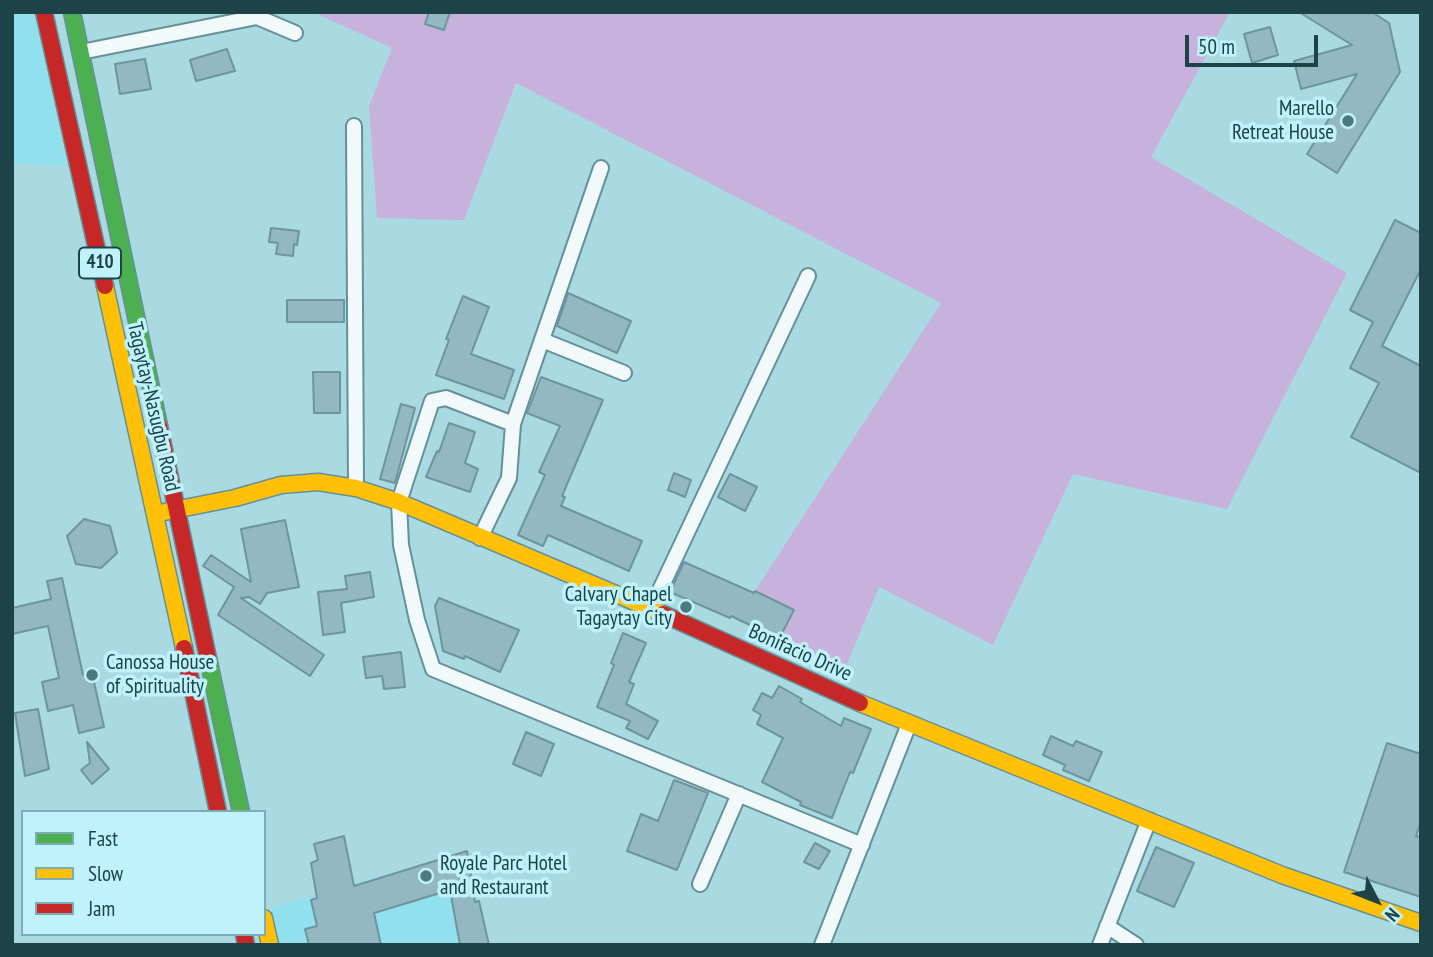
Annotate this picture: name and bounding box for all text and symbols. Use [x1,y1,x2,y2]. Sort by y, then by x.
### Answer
scale bar [1188,21,1321,65]
text: 50 m [1198,33,1235,60]
place label: Marello Retreat House [1232,96,1334,146]
marker: Marello Retreat House [1340,113,1356,129]
road number: 410 [79,247,121,278]
street label: Tagaytay-Nasugbu Road [121,320,185,494]
place label: Calvary Chapel Tagaytay City [565,582,672,632]
marker: Calvary Chapel Tagaytay City [678,599,694,615]
street label: Bonifacio Drive [745,619,855,687]
place label: Canossa House of Spirituality [106,650,214,700]
marker: Canossa House of Spirituality [84,667,100,683]
legend [21,810,266,936]
text: Fast [88,825,118,852]
place label: Royale Parc Hotel and Restaurant [440,851,567,901]
text: Slow [88,860,123,887]
north arrow [1342,866,1412,936]
marker: Royale Parc Hotel and Restaurant [418,868,434,884]
text: Jam [88,895,115,922]
text: N [1380,903,1405,927]

